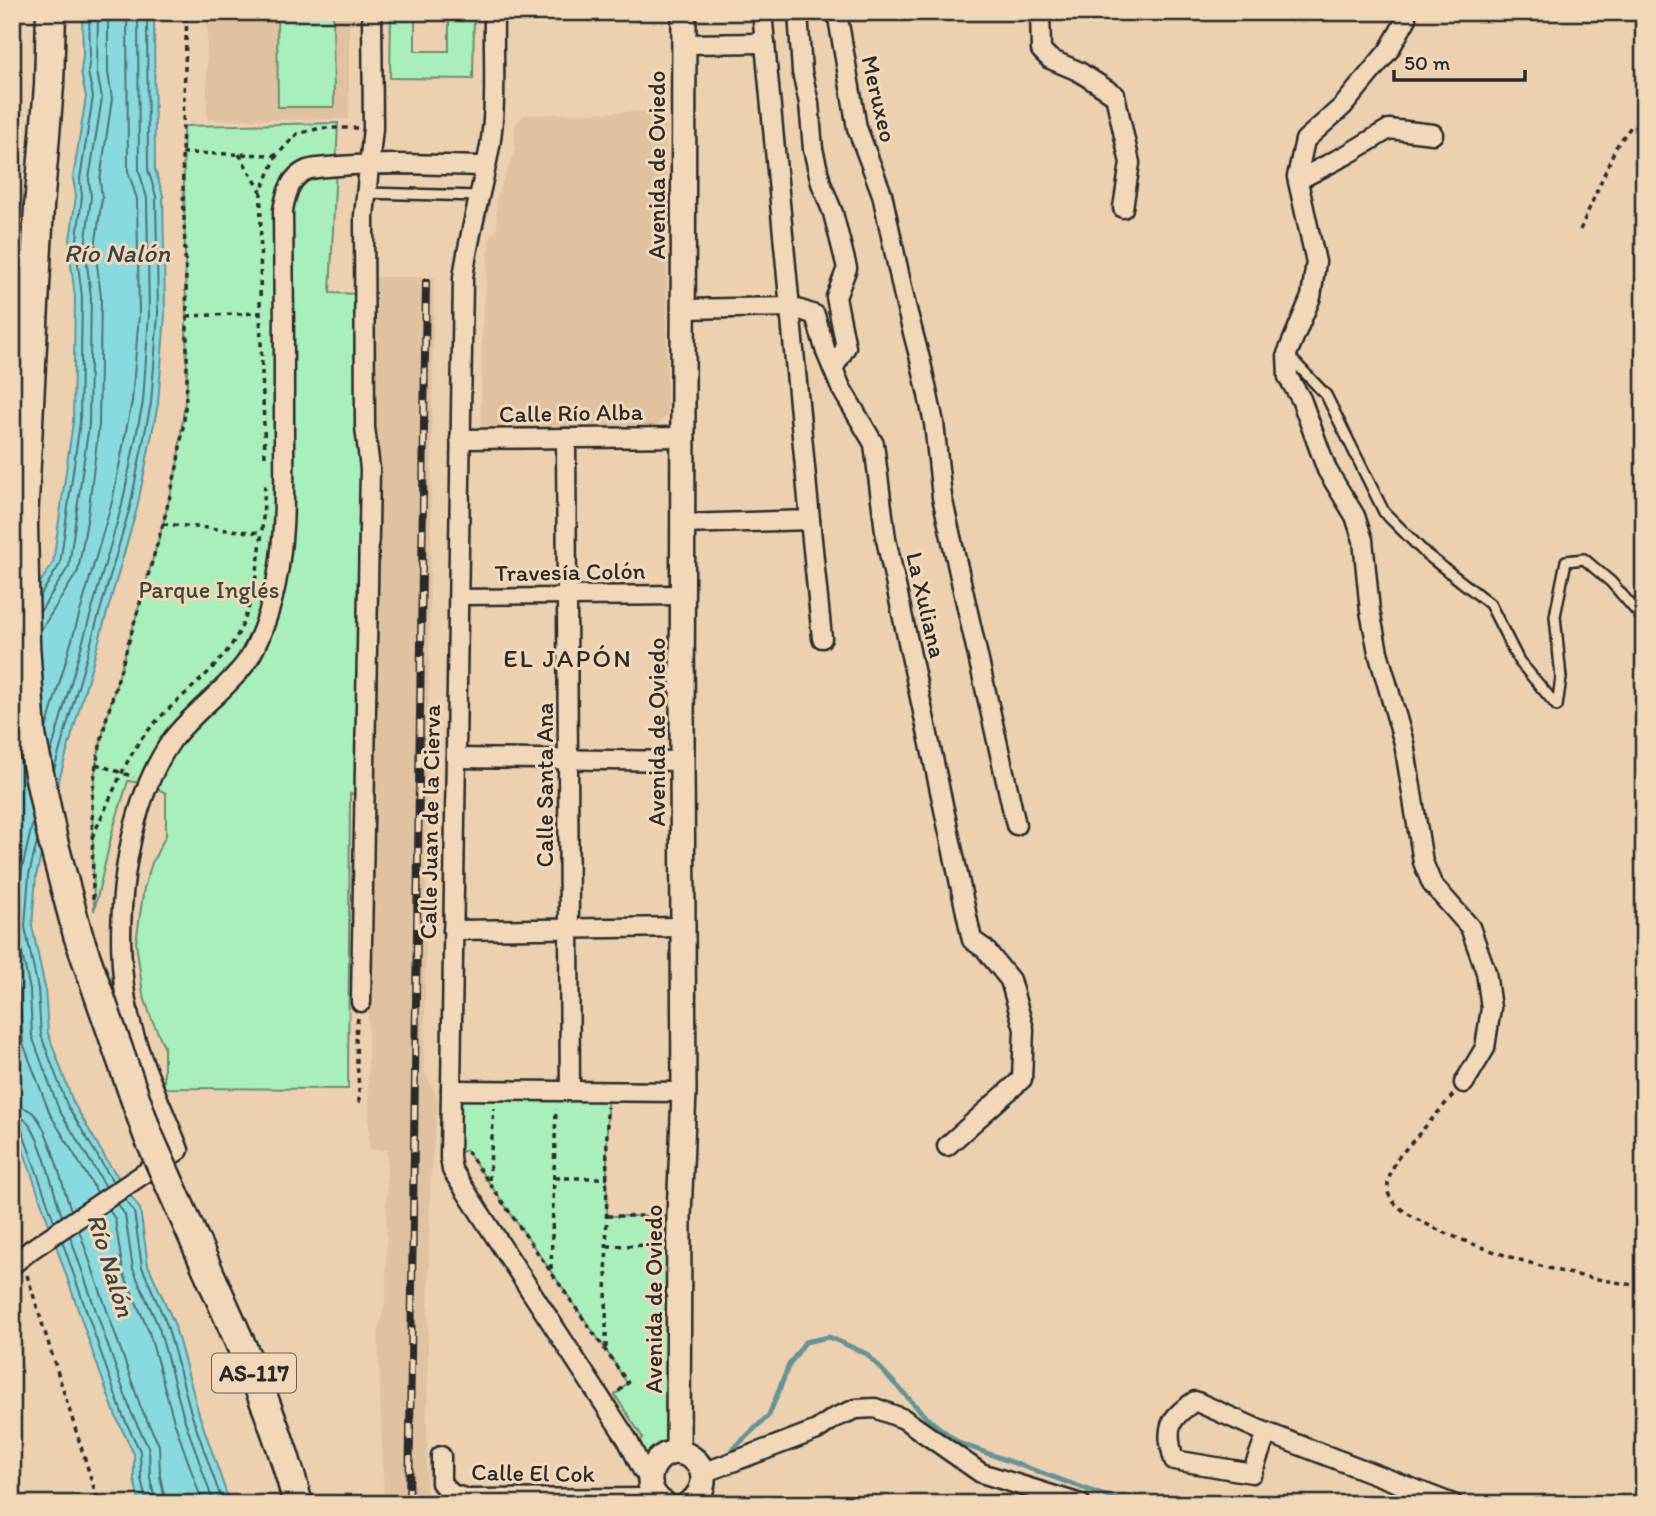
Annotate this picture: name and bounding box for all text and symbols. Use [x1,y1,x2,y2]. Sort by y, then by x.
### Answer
scale bar [1394,38,1525,82]
text: 50 m [1404,50,1451,75]
street label: Meruxeo [855,53,904,145]
street label: Avenida de Oviedo [642,71,671,259]
water label: Río Nalón [64,237,170,269]
street label: Calle Río Alba [499,397,644,428]
street label: La Xuliana [900,549,953,661]
street label: Travesía Colón [494,556,646,587]
park label: Parque Inglés [138,575,280,604]
street label: Avenida de Oviedo [642,638,671,826]
district label: EL JAPÓN [503,642,633,674]
street label: Calle Santa Ana [530,702,559,867]
street label: Calle Juan de la Cierva [413,704,446,940]
street label: Avenida de Oviedo [639,1205,668,1393]
water label: Río Nalón [80,1209,142,1321]
road number: AS-117 [212,1354,296,1392]
street label: Calle El Cok [471,1457,596,1488]

